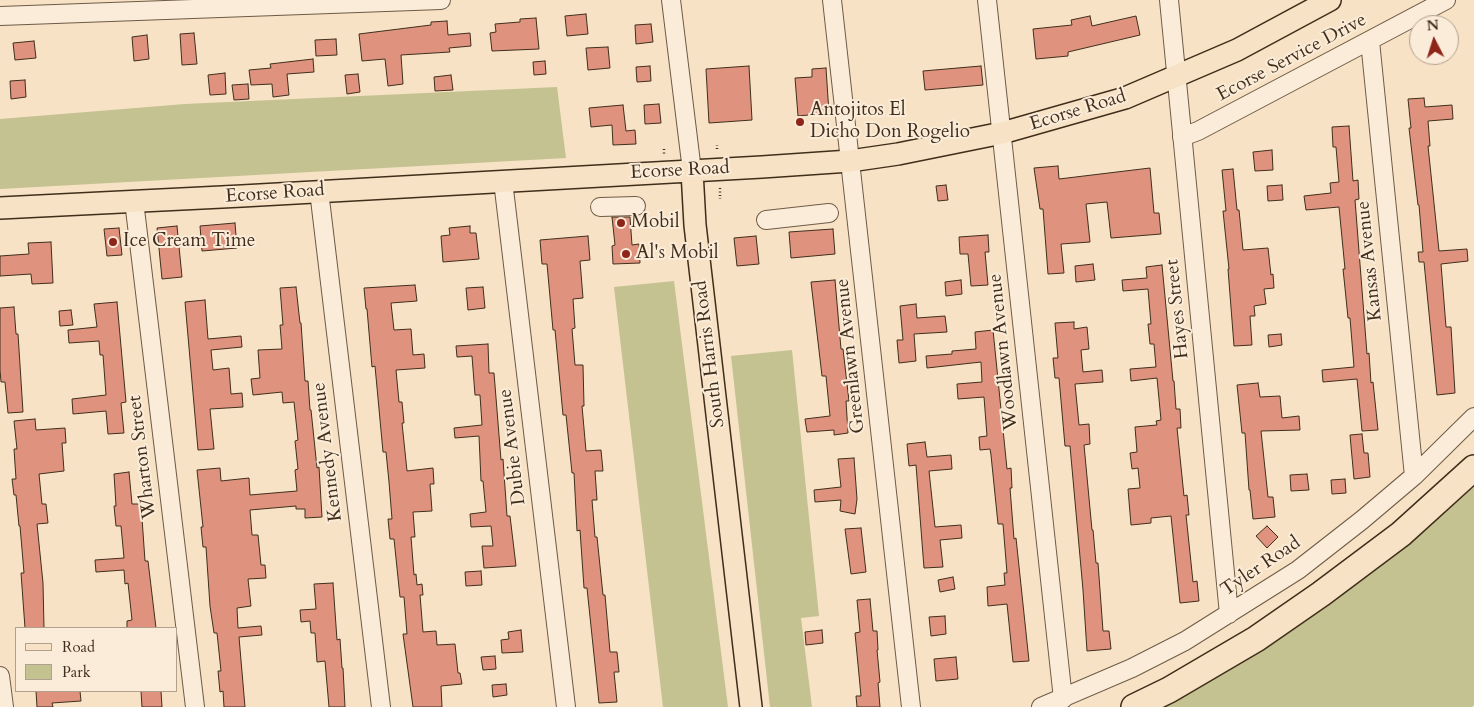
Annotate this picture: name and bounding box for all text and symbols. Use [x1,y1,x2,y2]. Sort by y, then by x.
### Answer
street label: Ecorse Service Drive [1213,9,1371,107]
north arrow [1409,15,1459,65]
text: N [1426,16,1440,36]
street label: Ecorse Road [1027,86,1129,136]
place label: Antojitos El Dicho Don Rogelio [810,100,970,144]
marker: Antojitos El Dicho Don Rogelio [794,116,806,128]
street label: Ecorse Road [630,157,730,185]
street label: Ecorse Road [225,179,325,209]
street label: Kansas Avenue [1352,200,1388,322]
place label: Mobil [631,212,680,234]
marker: Mobil [615,217,627,229]
place label: Ice Cream Time [123,231,255,253]
marker: Ice Cream Time [107,236,119,248]
place label: Al's Mobil [636,243,719,265]
marker: Al's Mobil [620,248,632,260]
street label: Hayes Street [1161,258,1195,360]
street label: Woodlawn Avenue [984,273,1024,431]
street label: Greenlawn Avenue [832,277,870,435]
street label: South Harris Road [690,279,730,429]
street label: Kennedy Avenue [308,381,348,523]
street label: Dubie Avenue [495,388,531,506]
street label: Wharton Street [124,394,162,520]
street label: Tyler Road [1217,532,1305,602]
legend [15,627,178,692]
text: Road [62,637,95,657]
text: Park [62,662,91,682]

